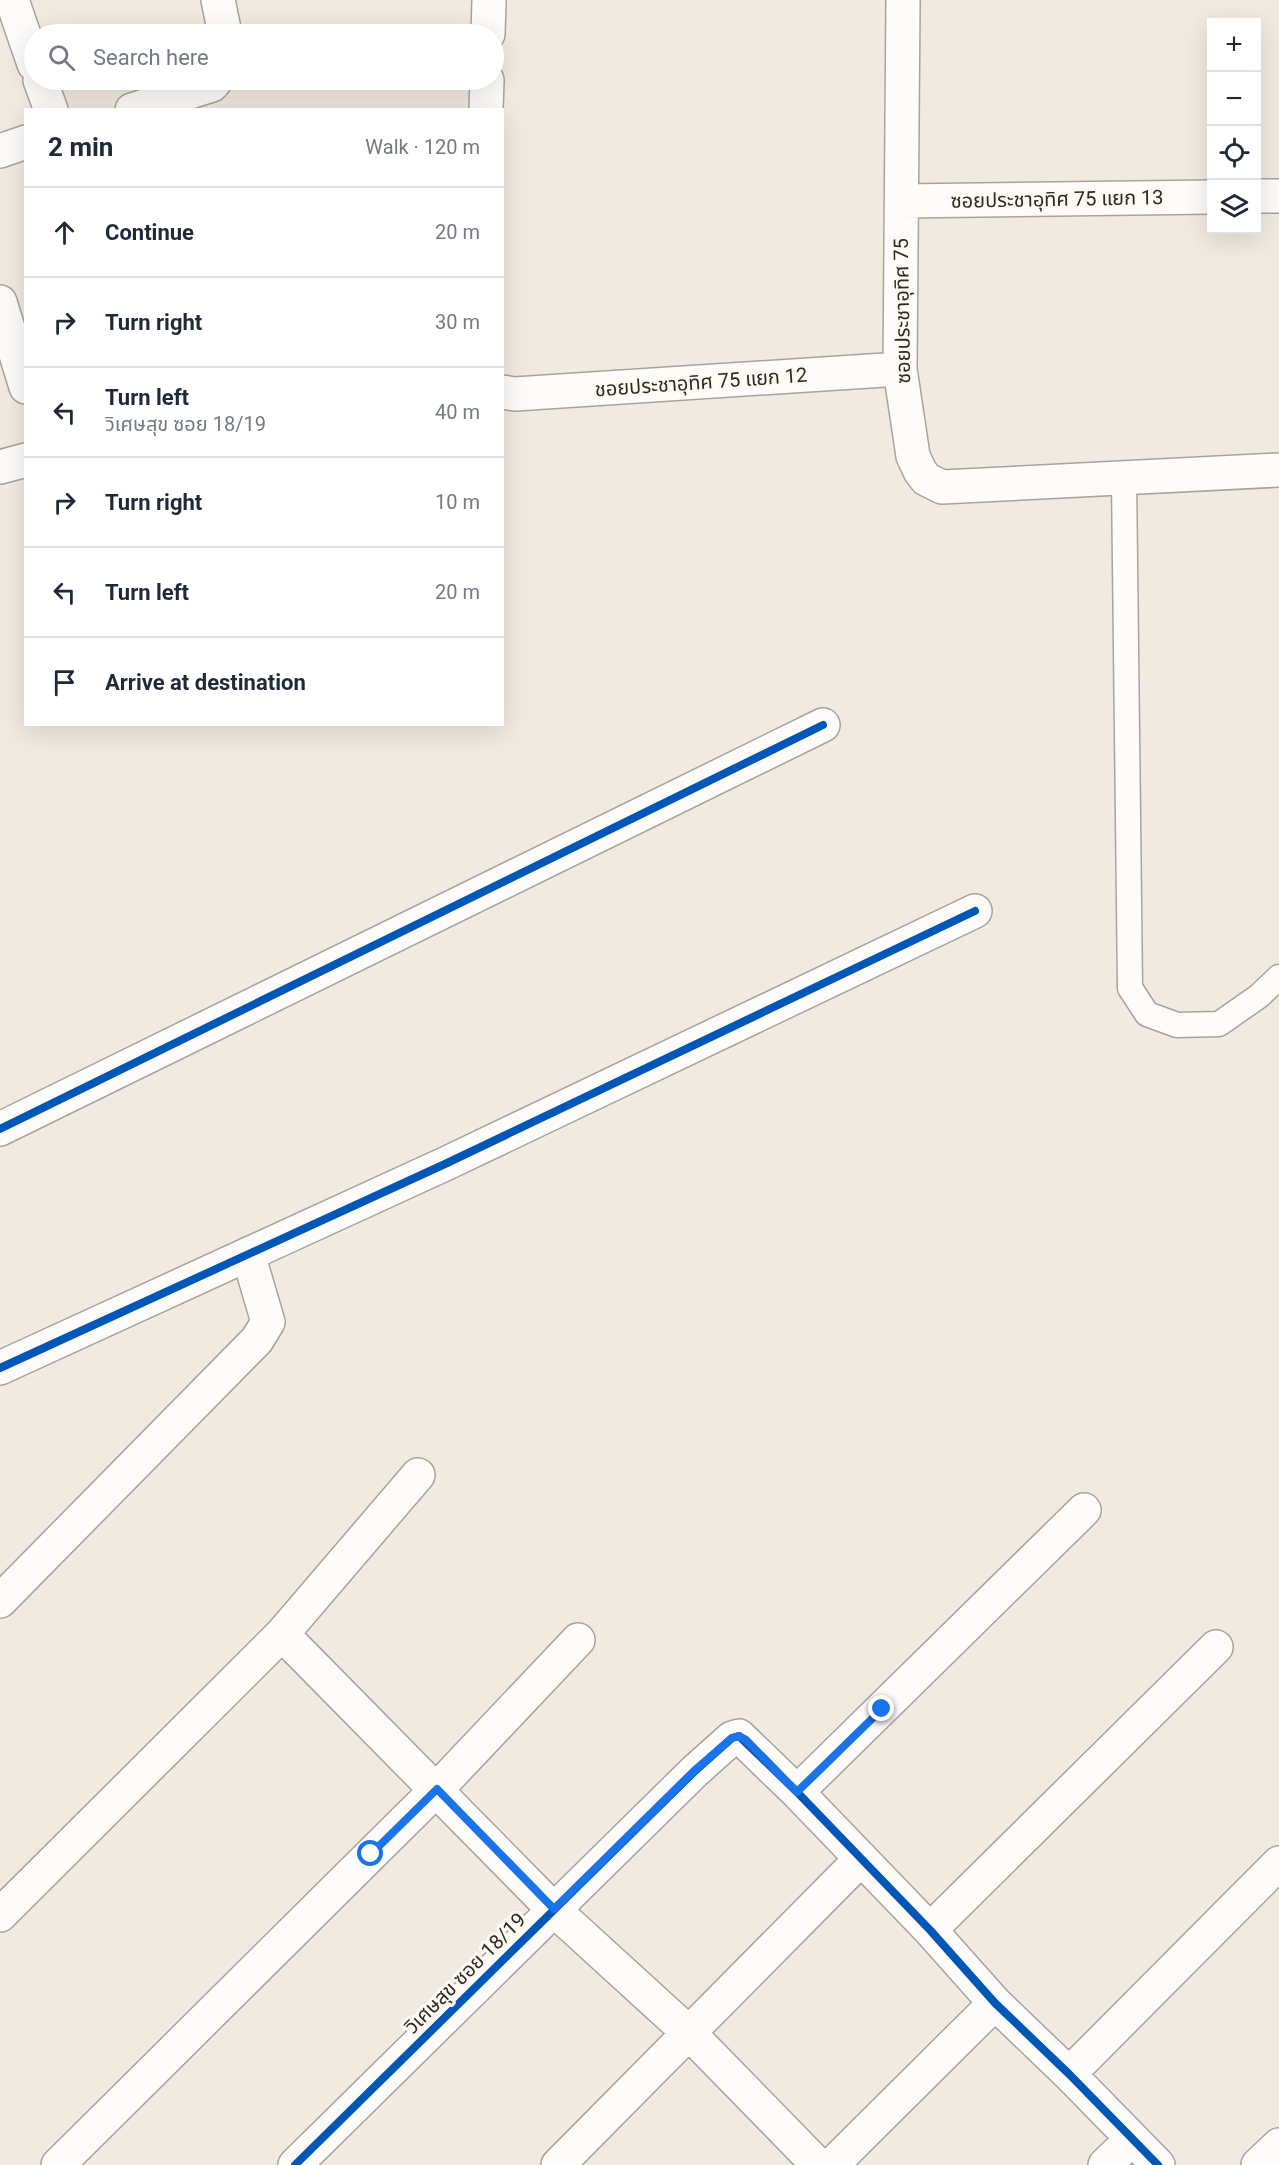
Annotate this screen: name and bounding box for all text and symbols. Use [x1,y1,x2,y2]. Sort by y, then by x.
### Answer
map controls [1207,18,1261,234]
button: + [1207,18,1261,72]
search box [24,24,504,90]
icon: search [45,41,78,74]
text: Search here [93,45,209,70]
button: − [1207,72,1261,126]
button: locate [1207,126,1261,180]
text: 2 min [48,132,113,162]
text: Walk · 120 m [365,135,480,159]
button: layers [1207,180,1261,234]
street label: ซอยประชาอุทิศ 75 แยก 13 [950,185,1164,213]
icon: ahead [48,216,81,249]
text: Continue [105,220,194,245]
text: 20 m [435,220,480,244]
street label: ซอยประชาอุทิศ 75 [889,238,915,384]
icon: right [48,306,81,339]
text: Turn right [105,310,202,335]
text: 30 m [435,310,480,334]
street label: ชอยประชาอุทิศ 75 แยก 12 [594,363,808,401]
text: Turn left [105,385,189,410]
icon: left [48,396,81,429]
text: 40 m [435,400,480,424]
text: วิเศษสุข ซอย 18/19 [105,412,266,436]
icon: right [48,486,81,519]
text: Turn right [105,490,202,515]
text: 10 m [435,490,480,514]
icon: left [48,576,81,609]
text: Turn left [105,580,189,605]
text: 20 m [435,580,480,604]
icon: arrive [48,666,81,699]
text: Arrive at destination [105,670,306,695]
route end [868,1695,894,1721]
route start [357,1840,383,1866]
street label: วิเศษสุข ซอย 18/19 [399,1908,530,2039]

